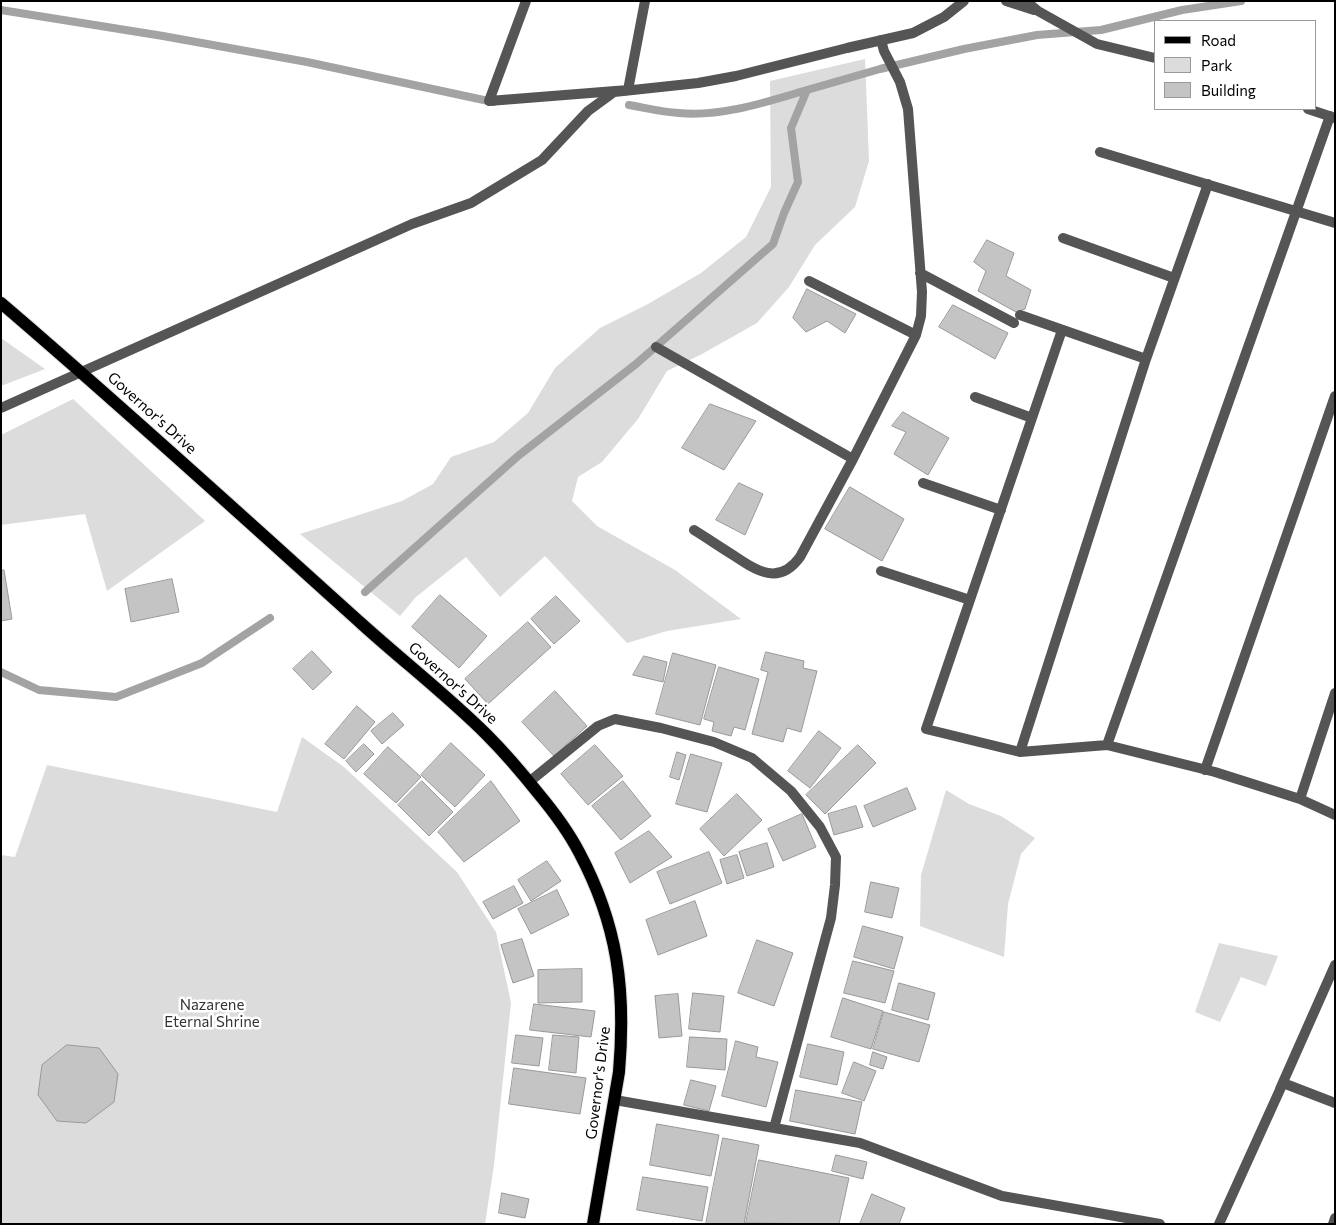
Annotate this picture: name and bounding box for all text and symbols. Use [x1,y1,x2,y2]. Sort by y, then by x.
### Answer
legend [1154,20,1316,110]
text: Road [1201,31,1236,49]
text: Park [1201,56,1232,74]
text: Building [1201,81,1256,99]
street label: Governor's Drive [104,368,200,458]
street label: Governor's Drive [405,638,501,728]
park label: Nazarene Eternal Shrine [164,996,260,1031]
street label: Governor's Drive [582,1026,614,1140]

